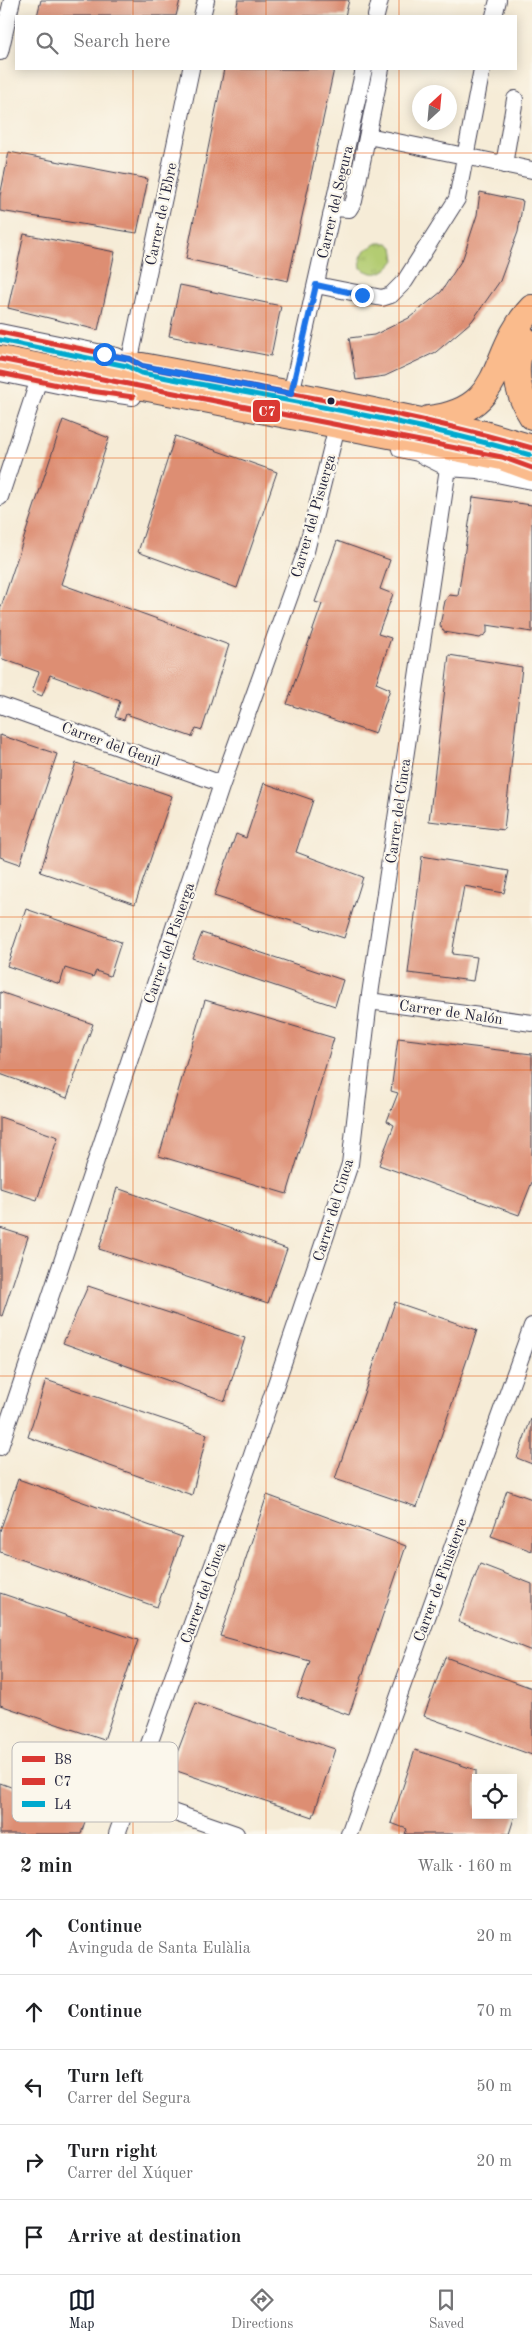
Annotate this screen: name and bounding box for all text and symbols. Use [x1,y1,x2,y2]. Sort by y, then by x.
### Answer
search box [15,15,517,70]
icon: search [33,29,61,57]
text: Search here [73,33,170,52]
north arrow [412,85,457,130]
street label: Carrer del Segura [316,144,357,260]
street label: Carrer de l'Ebre [144,161,181,267]
route end [351,284,374,307]
route start [93,343,116,366]
unlabelled marker [326,396,336,406]
line badge: C7 [252,399,281,423]
text: C7 [258,405,276,419]
street label: Carrer del Pisuerga [290,453,339,580]
street label: Carrer del Genil [59,721,162,770]
street label: Carrer del Cinca [385,757,414,865]
street label: Carrer del Pisuerga [143,880,198,1006]
street label: Carrer de Nalón [398,999,504,1028]
street label: Carrer del Cinca [312,1157,357,1263]
street label: Carrer de Finisterre [412,1517,471,1644]
street label: Carrer del Cinca [179,1541,230,1646]
legend [12,1742,178,1822]
text: B8 [54,1753,72,1767]
map controls [472,1774,517,1819]
button: locate [472,1774,517,1819]
text: C7 [54,1775,72,1789]
text: L4 [54,1798,72,1812]
text: 2 min [20,1856,73,1877]
text: Walk · 160 m [417,1859,512,1875]
text: Continue [67,1918,142,1937]
icon: ahead [20,1923,48,1951]
text: 20 m [476,1929,512,1945]
text: Avinguda de Santa Eulàlia [67,1941,251,1957]
icon: ahead [20,1998,48,2026]
text: Continue [67,2003,142,2022]
text: 70 m [476,2004,512,2020]
text: Turn left [67,2068,144,2087]
icon: left [20,2073,48,2101]
text: 50 m [476,2079,512,2095]
text: Carrer del Segura [67,2091,191,2107]
text: Turn right [67,2143,157,2162]
icon: right [20,2148,48,2176]
text: 20 m [476,2154,512,2170]
text: Carrer del Xúquer [67,2166,193,2182]
icon: arrive [20,2223,48,2251]
text: Arrive at destination [67,2228,241,2247]
tab: Map [68,2286,96,2333]
tab: Directions [231,2286,293,2333]
tab: Saved [429,2286,464,2333]

